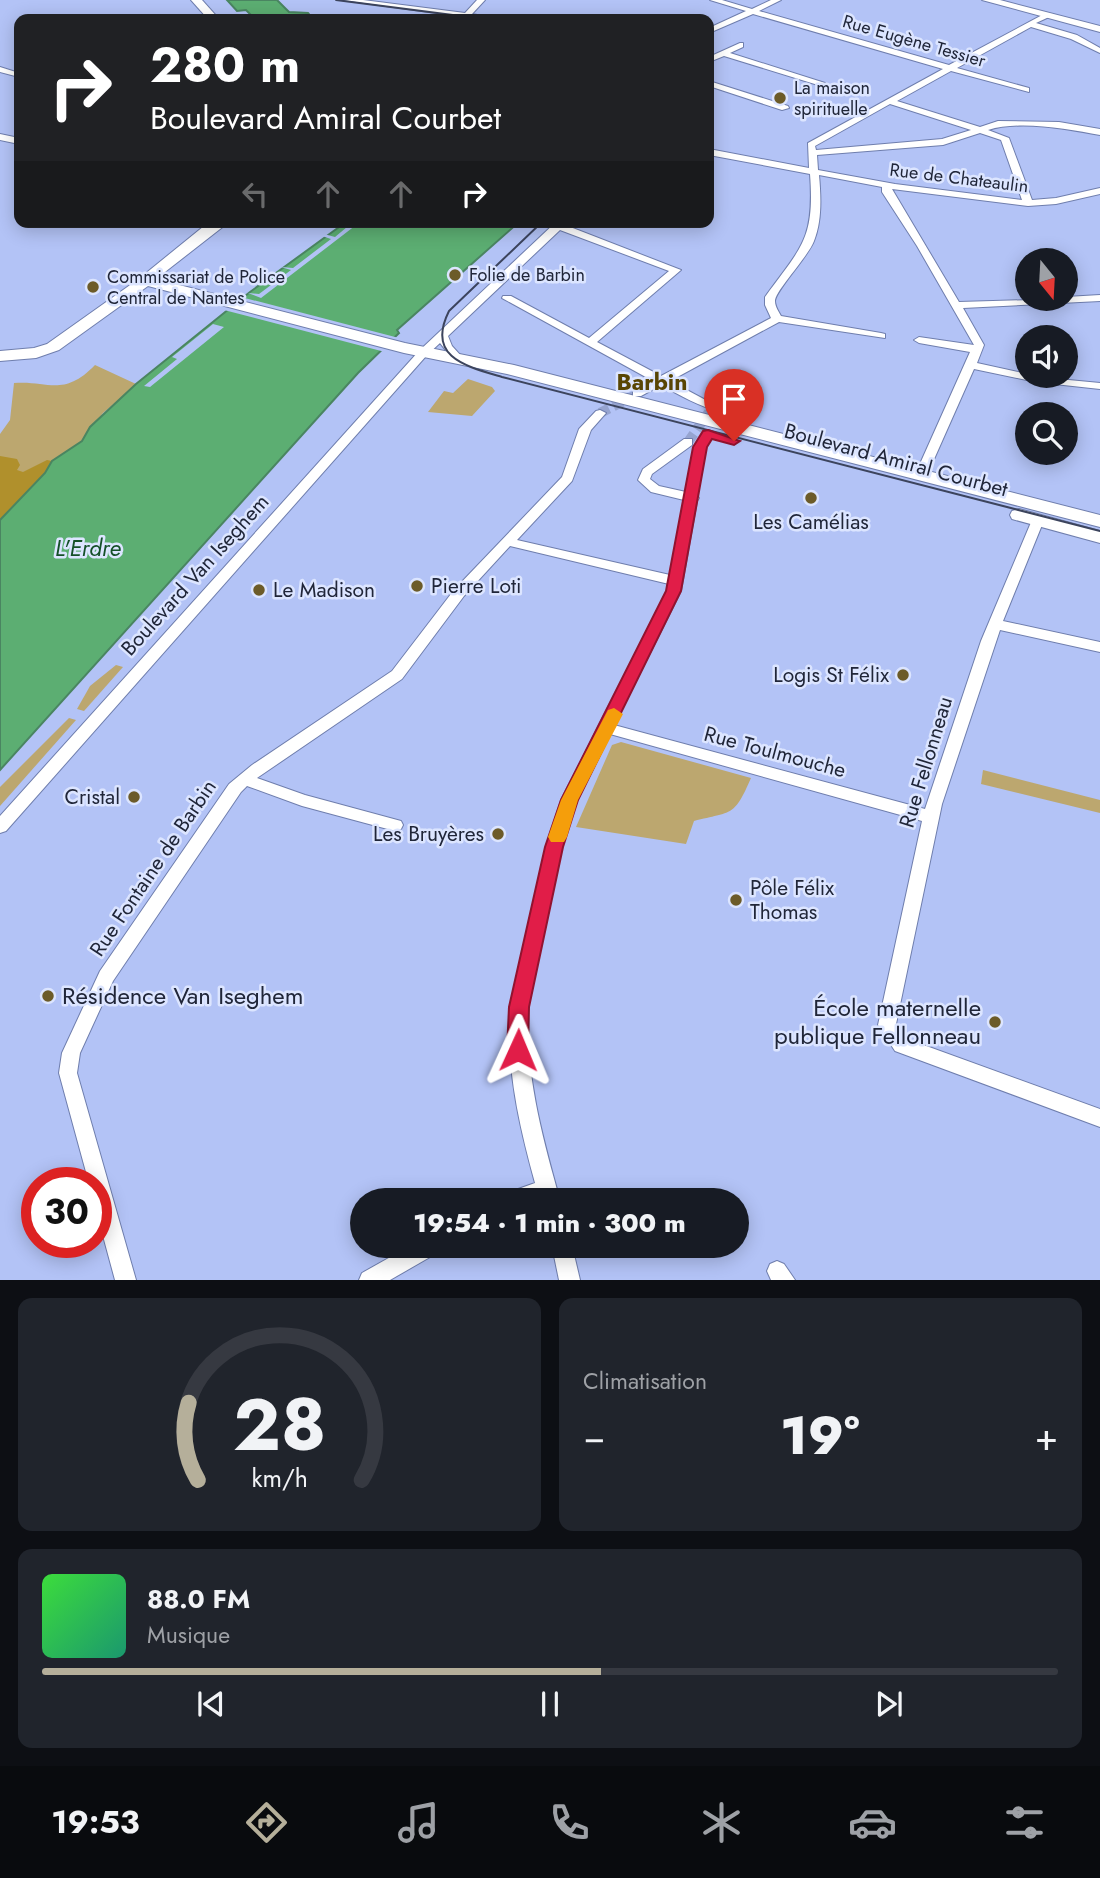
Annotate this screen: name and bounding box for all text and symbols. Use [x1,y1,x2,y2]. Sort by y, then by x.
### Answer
street label: Rue Eugène Tessier [839,8,989,74]
text: 280 m [150,30,300,100]
icon: right [35,42,126,133]
place label: La maison spirituelle [794,75,870,122]
marker: La maison spirituelle [772,90,788,106]
text: Boulevard Amiral Courbet [150,95,501,141]
street label: Rue de Chateaulin [888,157,1030,199]
icon: left [236,175,274,213]
icon: ahead [309,175,347,213]
icon: ahead [382,175,420,213]
icon: right [455,175,493,213]
north arrow [1015,248,1078,312]
map controls [1015,248,1078,465]
place label: Folie de Barbin [469,262,585,288]
place label: Commissariat de Police Central de Nantes [107,264,285,311]
marker: Folie de Barbin [447,267,463,283]
marker: Commissariat de Police Central de Nantes [85,279,101,295]
button: sound [1015,325,1078,388]
district label: Barbin [617,365,687,399]
pin [704,369,764,441]
icon: arrive [715,380,753,418]
button: search [1015,402,1078,465]
street label: Boulevard Amiral Courbet [781,416,1011,504]
street label: Boulevard Van Iseghem [114,488,276,662]
marker: Les Camélias [803,490,819,506]
place label: Les Camélias [753,507,869,537]
water label: L'Erdre [55,531,121,565]
place label: Pierre Loti [431,571,521,601]
place label: Le Madison [273,575,375,605]
marker: Pierre Loti [409,578,425,594]
marker: Le Madison [251,582,267,598]
place label: Logis St Félix [773,660,889,690]
marker: Logis St Félix [895,667,911,683]
street label: Rue Fellonneau [892,693,960,831]
street label: Rue Toulmouche [701,719,849,785]
street label: Rue Fontaine de Barbin [83,774,223,962]
place label: Cristal [65,782,120,812]
marker: Cristal [126,789,142,805]
place label: Les Bruyères [373,819,484,849]
marker: Les Bruyères [490,826,506,842]
place label: Pôle Félix Thomas [750,873,834,927]
marker: Pôle Félix Thomas [728,892,744,908]
place label: Résidence Van Iseghem [62,978,303,1013]
marker: Résidence Van Iseghem [40,988,56,1004]
place label: École maternelle publique Fellonneau [774,990,981,1053]
position arrow [481,1013,555,1087]
marker: École maternelle publique Fellonneau [987,1014,1003,1030]
speed limit sign: 30 [21,1167,112,1258]
text: 19:54 · 1 min · 300 m [413,1204,686,1242]
text: Climatisation [583,1364,707,1398]
text: 28 [233,1373,326,1478]
text: 19° [780,1398,860,1474]
text: − [583,1409,605,1464]
text: + [1035,1409,1058,1464]
text: km/h [251,1460,308,1496]
text: 88.0 FM [147,1580,250,1618]
text: Musique [147,1618,230,1652]
icon: previous [192,1685,230,1723]
icon: pause [531,1685,569,1723]
icon: next [870,1685,908,1723]
icon: directions [242,1798,291,1847]
icon: music [394,1798,443,1847]
icon: phone [545,1798,594,1847]
icon: climate [697,1798,746,1847]
icon: car [848,1798,897,1847]
icon: filters [1000,1798,1049,1847]
text: 19:53 [51,1799,140,1845]

